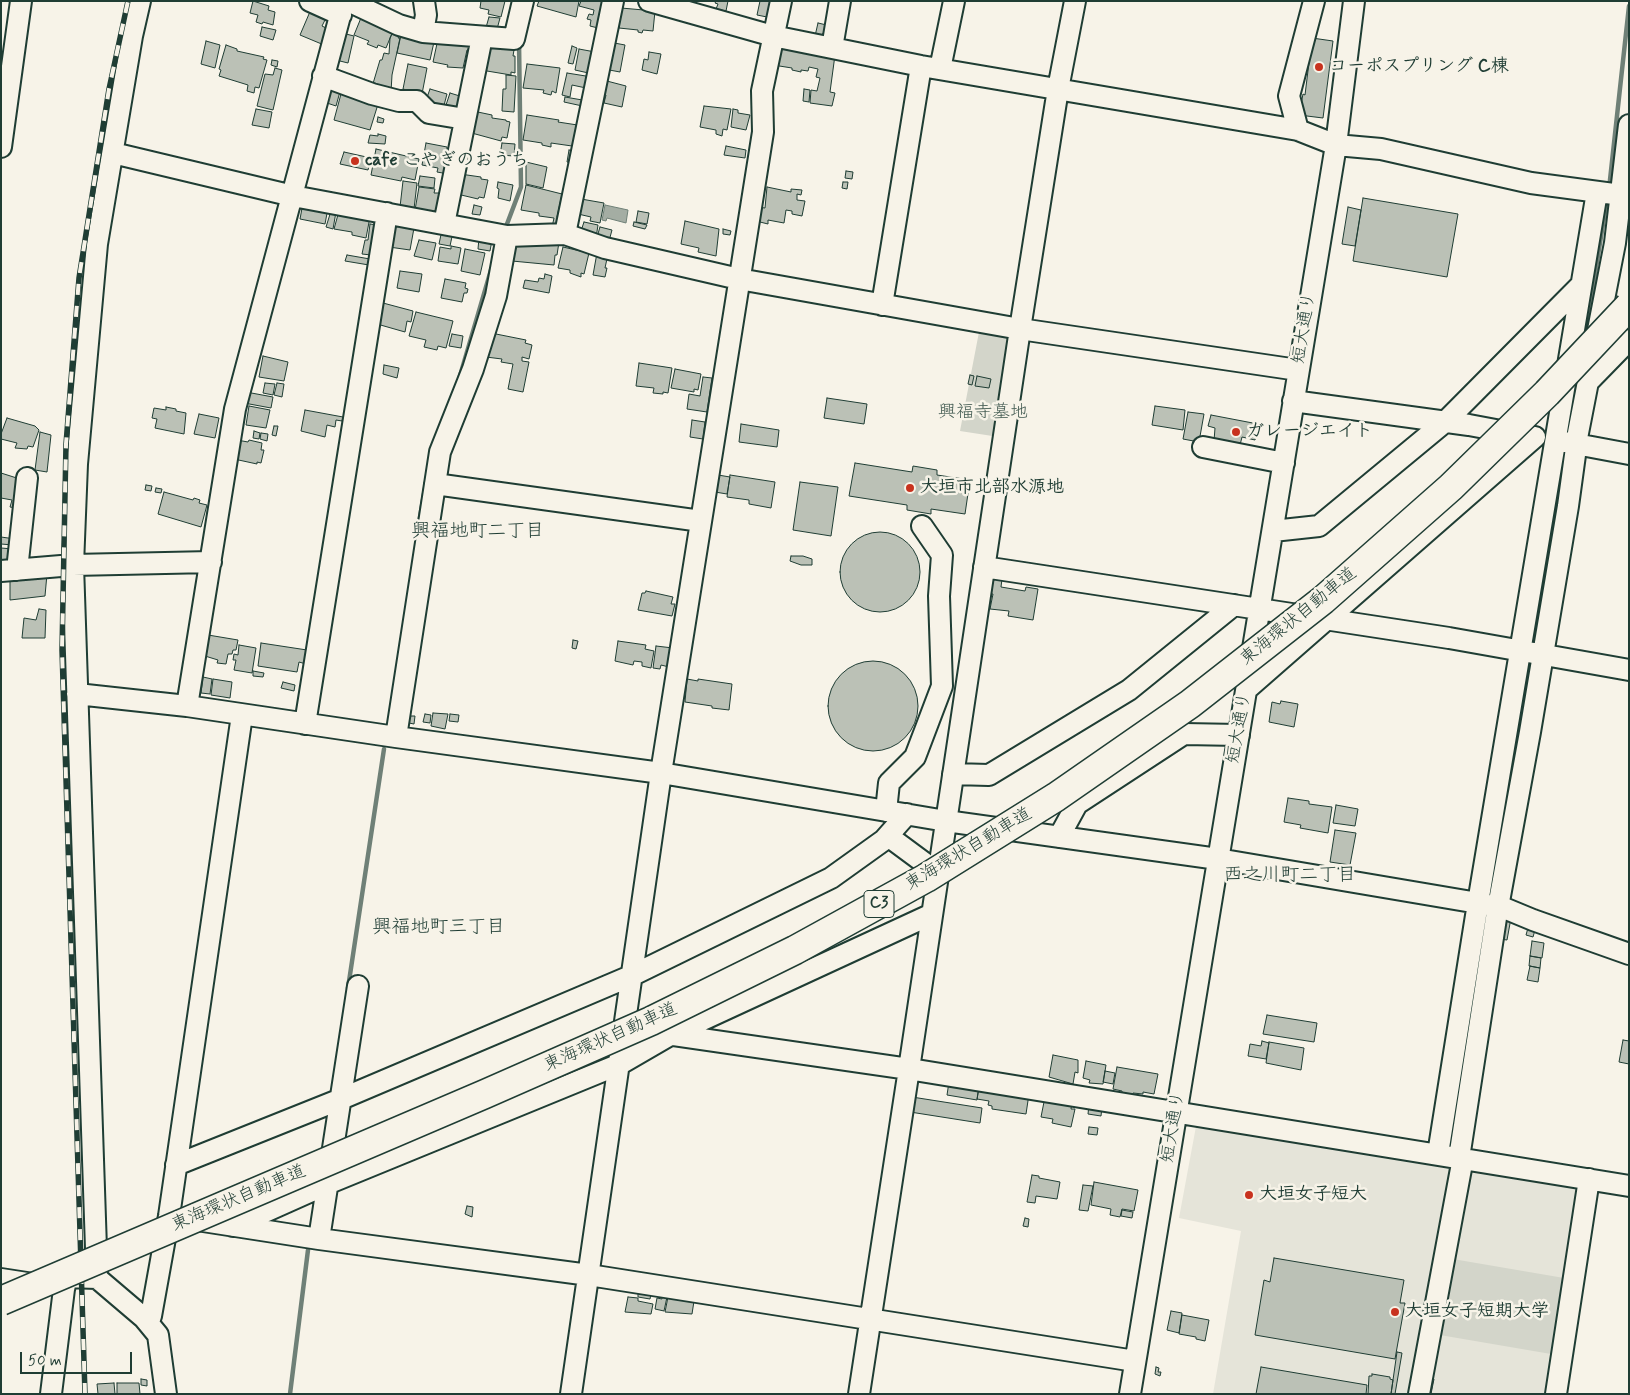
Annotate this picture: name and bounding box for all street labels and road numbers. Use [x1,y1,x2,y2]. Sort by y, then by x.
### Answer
street label: 短大通り [1289,291,1321,365]
street label: 東海環状自動車道 [1236,563,1362,671]
street label: 短大通り [1223,691,1257,765]
street label: 東海環状自動車道 [902,804,1036,896]
road number: C3 [864,891,894,918]
street label: 東海環状自動車道 [541,999,681,1077]
street label: 短大通り [1158,1090,1190,1164]
street label: 東海環状自動車道 [169,1161,309,1237]

